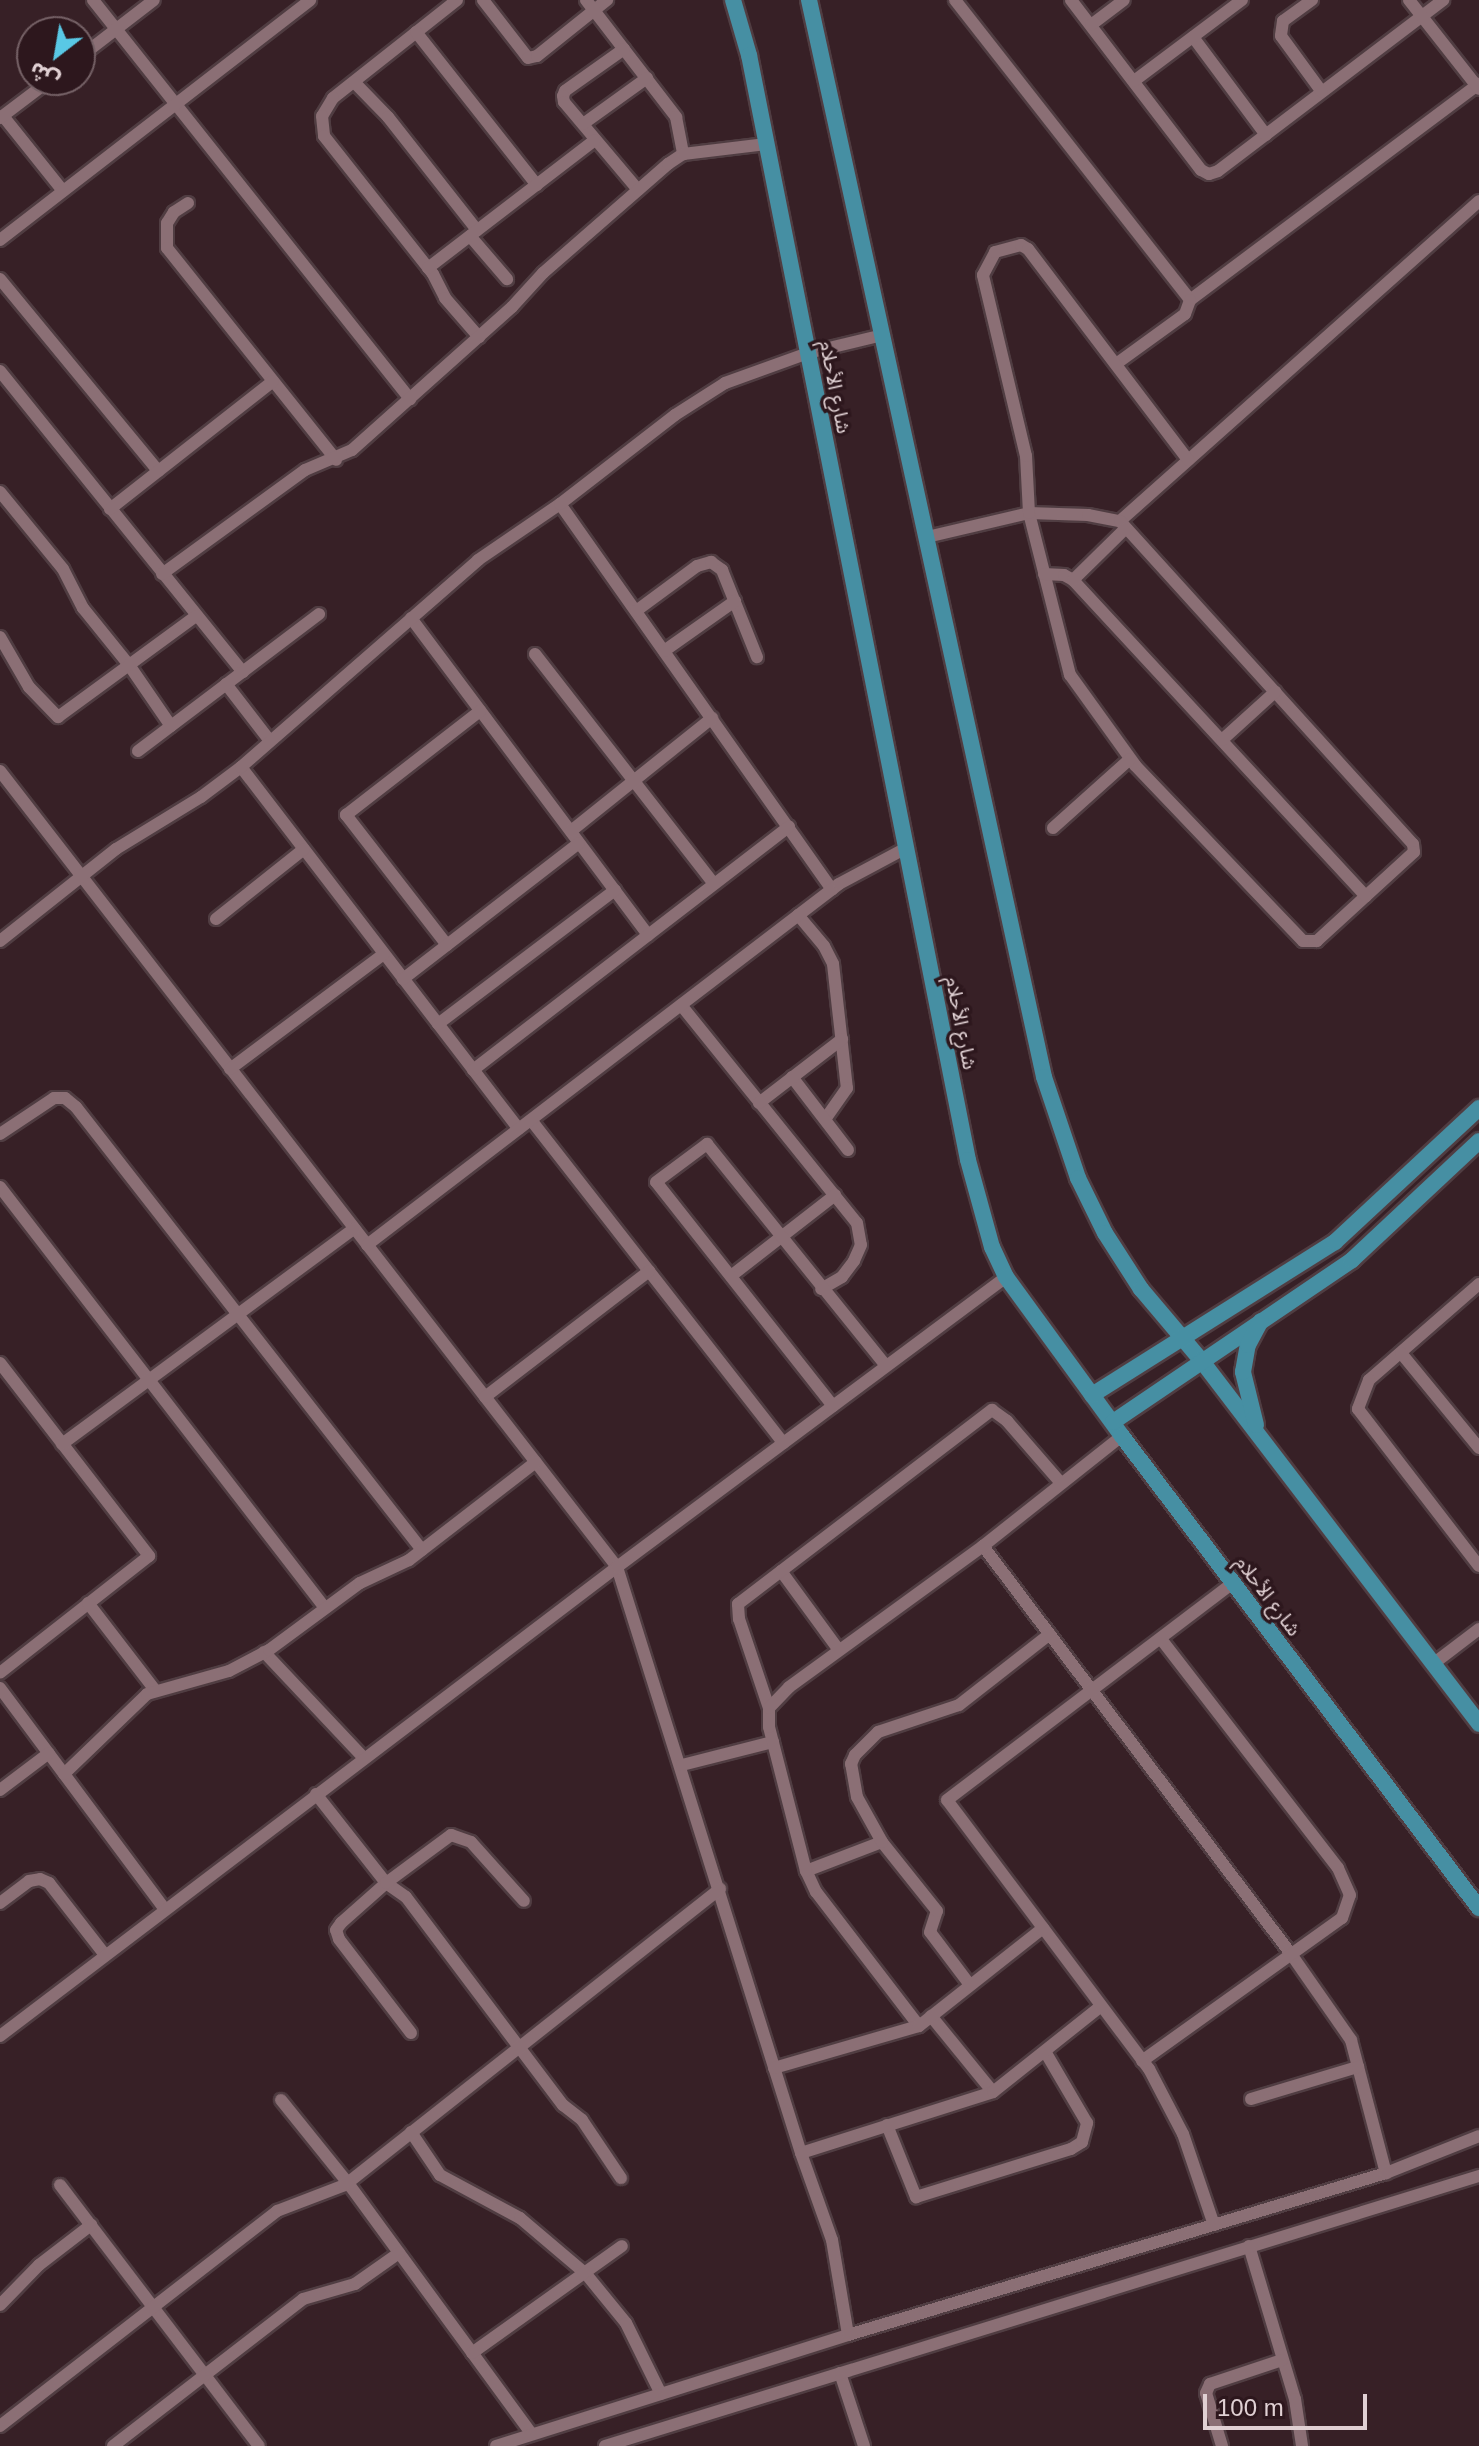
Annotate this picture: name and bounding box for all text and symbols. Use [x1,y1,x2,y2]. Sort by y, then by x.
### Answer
north arrow [16,16,96,96]
text: ش [25,57,64,94]
street label: شارع الأحلام [814,338,856,436]
street label: شارع الأحلام [940,974,982,1072]
street label: شارع الأحلام [1230,1551,1306,1641]
scale bar [1207,2378,1371,2428]
text: 100 m [1217,2394,1284,2421]

